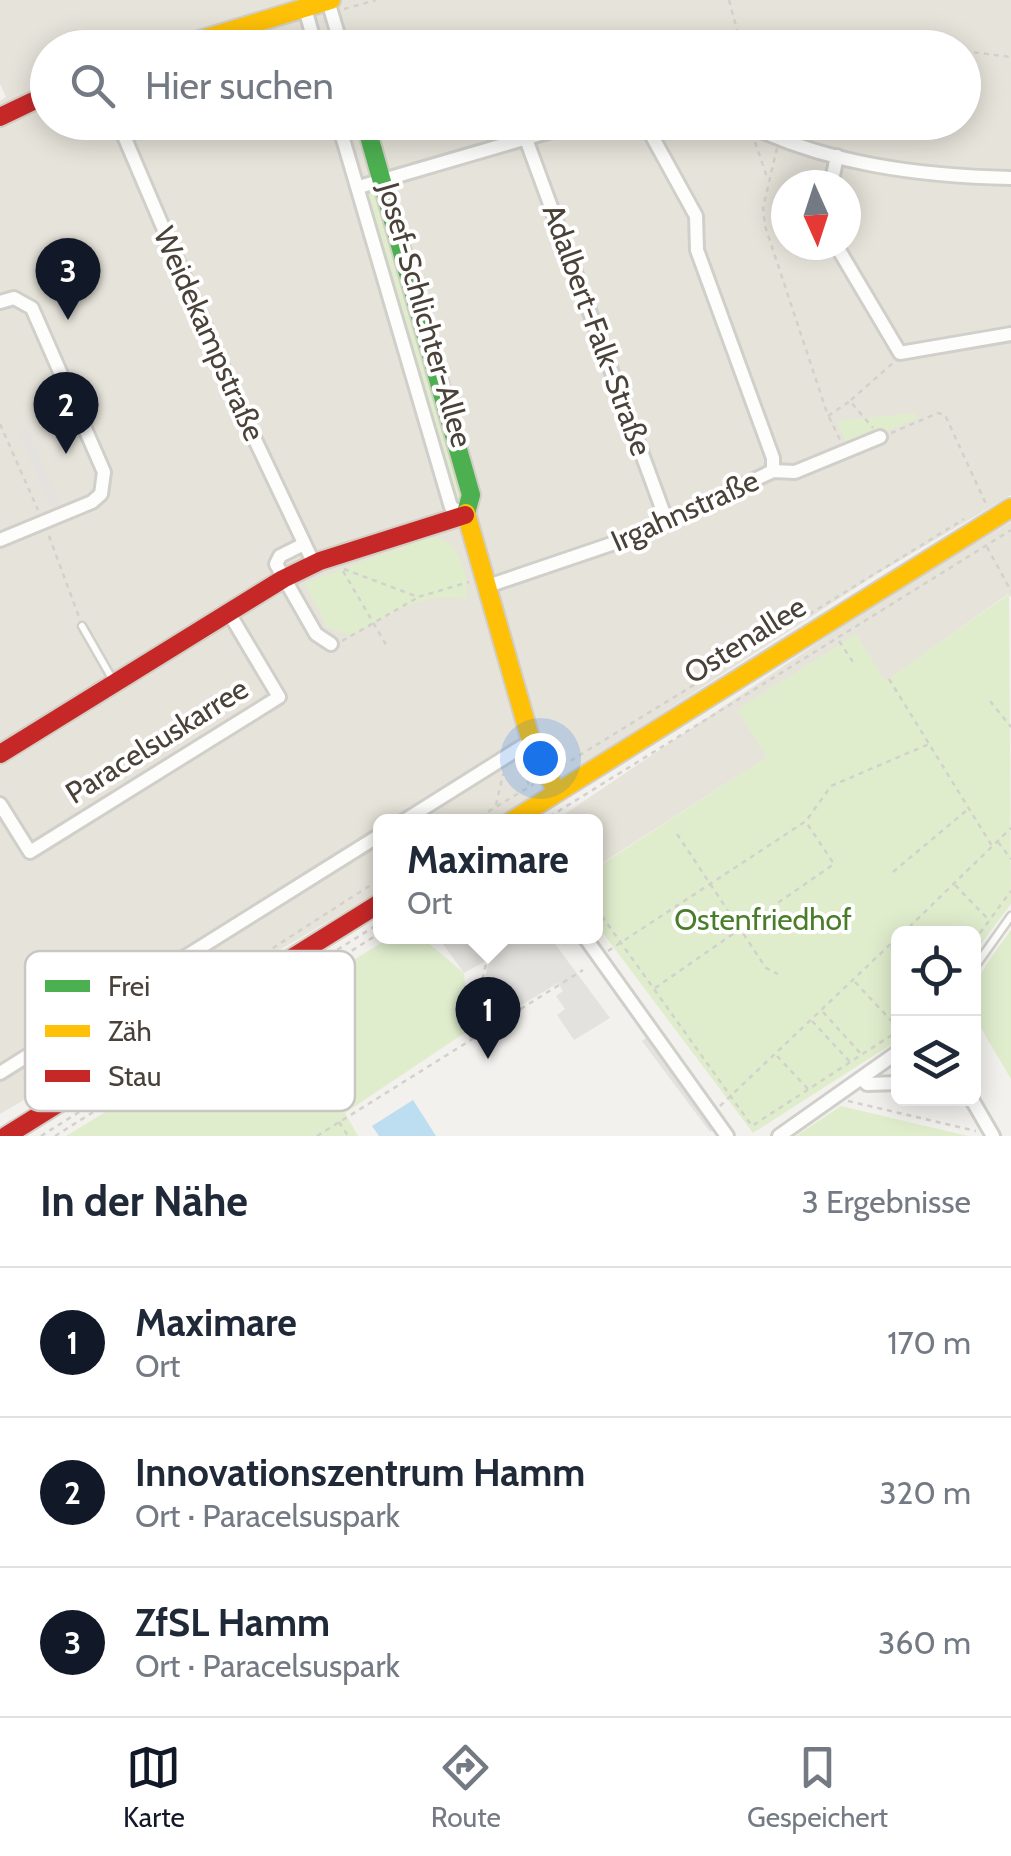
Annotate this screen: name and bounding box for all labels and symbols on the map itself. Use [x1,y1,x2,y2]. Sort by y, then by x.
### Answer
north arrow [771,170,861,260]
street label: Josef-Schlichter-Allee [370,177,481,451]
street label: Adalbert-Falk-Straße [535,199,660,461]
street label: Weidekampstraße [146,221,273,447]
pin: 3 [36,238,100,320]
pin: 2 [34,372,98,454]
street label: Irgahnstraße [605,462,764,560]
street label: Ostenallee [677,588,812,691]
street label: Paracelsuskarree [59,670,255,811]
your location [515,733,566,784]
park label: Ostenfriedhof [674,901,852,938]
legend [25,951,355,1111]
text: Frei [108,969,150,1003]
pin: 1 [456,976,520,1059]
text: Zäh [108,1014,152,1048]
text: Stau [108,1059,161,1093]

